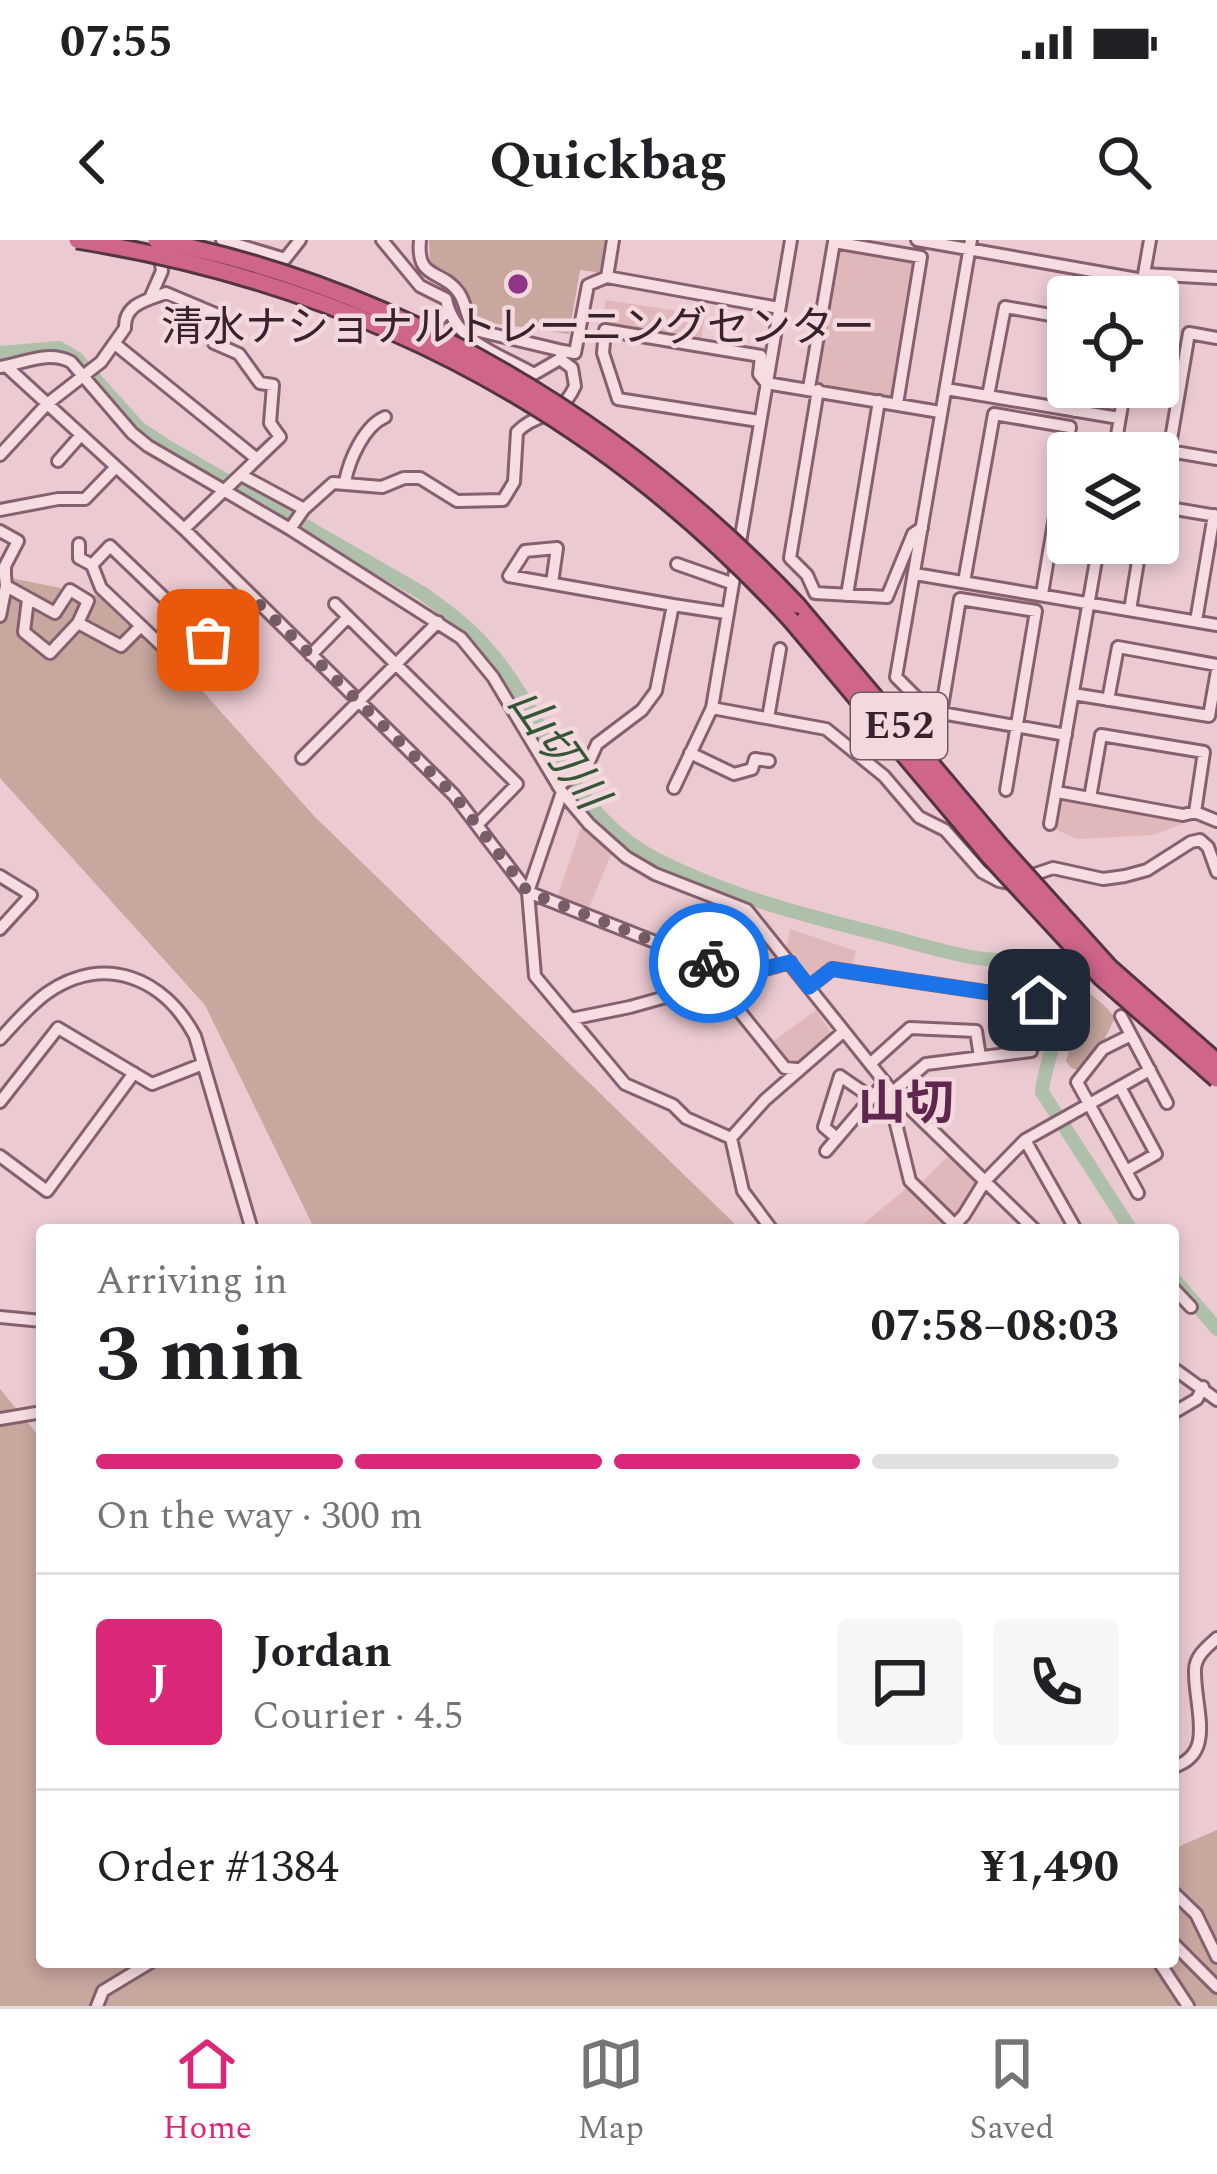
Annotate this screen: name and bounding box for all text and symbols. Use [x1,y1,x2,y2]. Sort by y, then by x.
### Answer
text: 07:55 [60,8,173,77]
text: Quickbag [489,121,728,203]
icon: back [60,129,126,195]
icon: search [1091,129,1157,195]
marker: 清水ナショナルトレーニングセンター [505,271,531,297]
map controls [1047,276,1179,564]
button: locate [1047,276,1179,408]
place label: 清水ナショナルトレーニングセンター [161,297,875,360]
button: layers [1047,432,1179,564]
pin [157,589,259,691]
icon: bag [175,607,241,673]
water label: 山切川 [490,674,626,827]
road number: E52 [851,693,947,759]
courier [649,903,769,1023]
icon: bike [676,930,742,996]
pin [988,949,1090,1051]
icon: home [1006,967,1072,1033]
district label: 山切 [858,1068,954,1141]
text: Arriving in [96,1252,288,1311]
text: 07:58–08:03 [870,1292,1119,1361]
text: 3 min [96,1296,304,1415]
text: On the way · 300 m [96,1487,423,1546]
text: Jordan [252,1618,392,1687]
button: chat [837,1619,963,1745]
button: phone [993,1619,1119,1745]
text: J [149,1647,169,1716]
text: Courier · 4.5 [252,1687,463,1746]
text: Order #1384 [96,1833,339,1902]
text: ¥1,490 [981,1833,1119,1902]
tab: Home [163,2031,252,2153]
tab: Map [577,2031,644,2153]
tab: Saved [970,2031,1054,2153]

